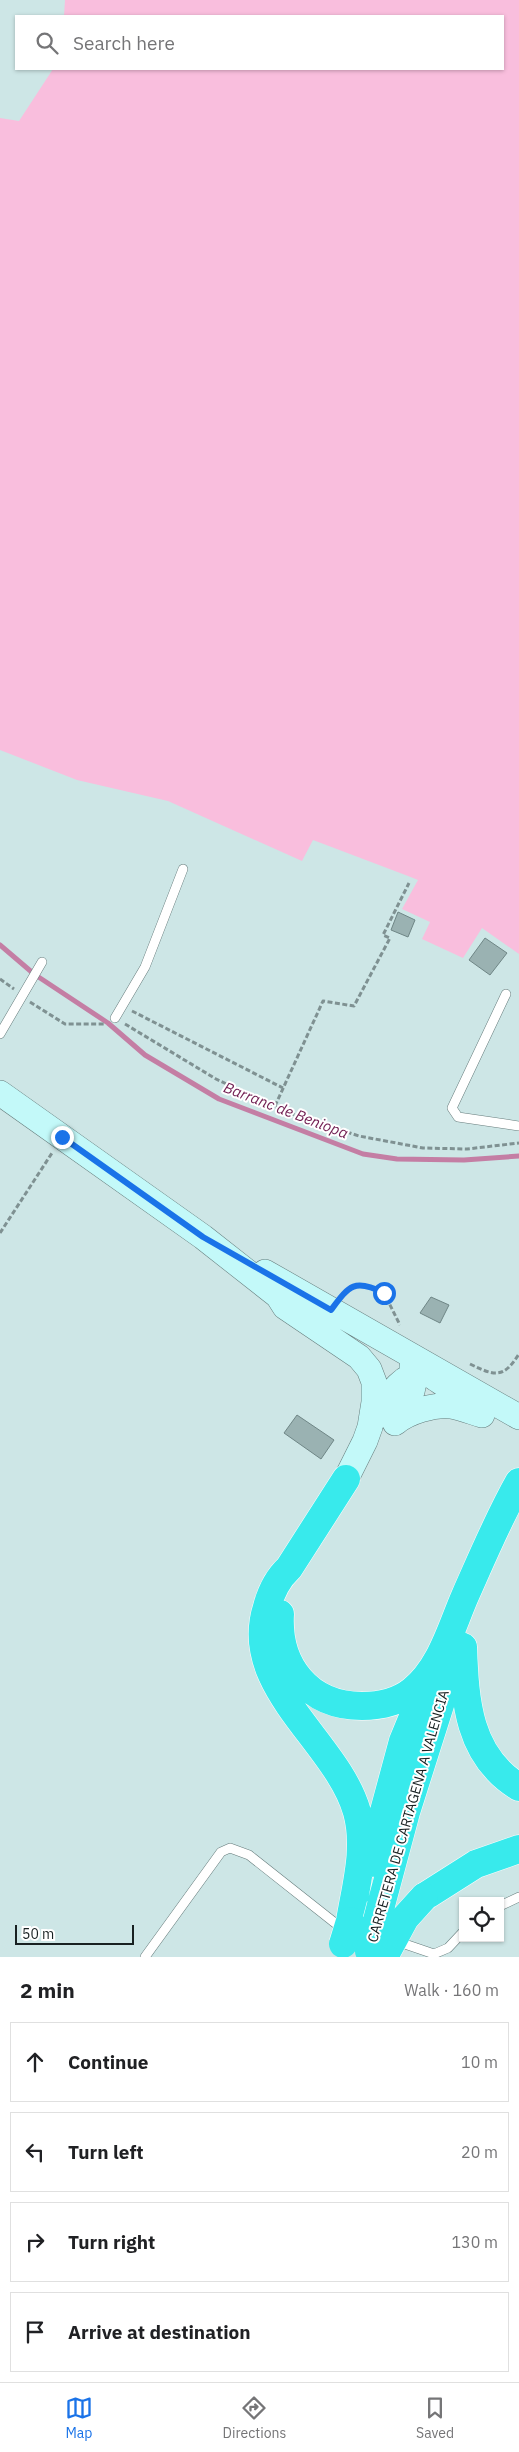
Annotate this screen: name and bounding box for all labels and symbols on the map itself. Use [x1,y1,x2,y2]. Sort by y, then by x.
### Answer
water label: Barranc de Beniopa [221,1077,351,1143]
route end [51,1126,74,1149]
route start [373,1282,396,1305]
street label: CARRETERA DE CARTAGENA A VALENCIA [363,1688,453,1944]
scale bar [15,1922,134,1945]

